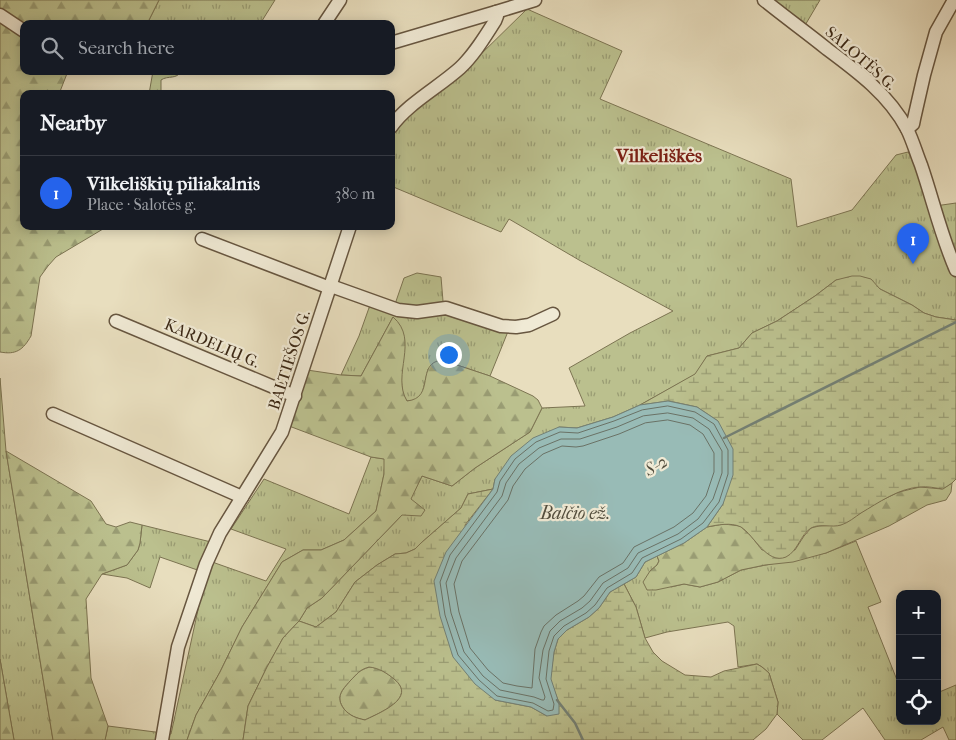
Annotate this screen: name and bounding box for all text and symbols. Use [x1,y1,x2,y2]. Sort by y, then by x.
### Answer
search box [20,20,395,75]
street label: SALOTĖS G. [822,22,900,94]
icon: search [38,34,66,62]
text: Search here [78,37,174,59]
text: Nearby [40,111,106,135]
district label: Vilkeliškės [615,145,702,167]
text: Vilkeliškių piliakalnis [87,173,260,195]
text: 1 [53,184,59,203]
text: 380 m [335,184,375,203]
text: Place · Salotės g. [87,195,196,214]
pin: 1 [897,223,929,264]
street label: BALTIEŠOS G. [263,307,314,412]
street label: KARDELIŲ G. [162,314,262,372]
your location [436,342,462,368]
water label: S-2 [640,451,671,482]
water label: Balčio ež. [539,503,610,524]
map controls [896,590,941,725]
button: + [896,590,941,635]
button: − [896,635,941,680]
button: locate [896,680,941,725]

